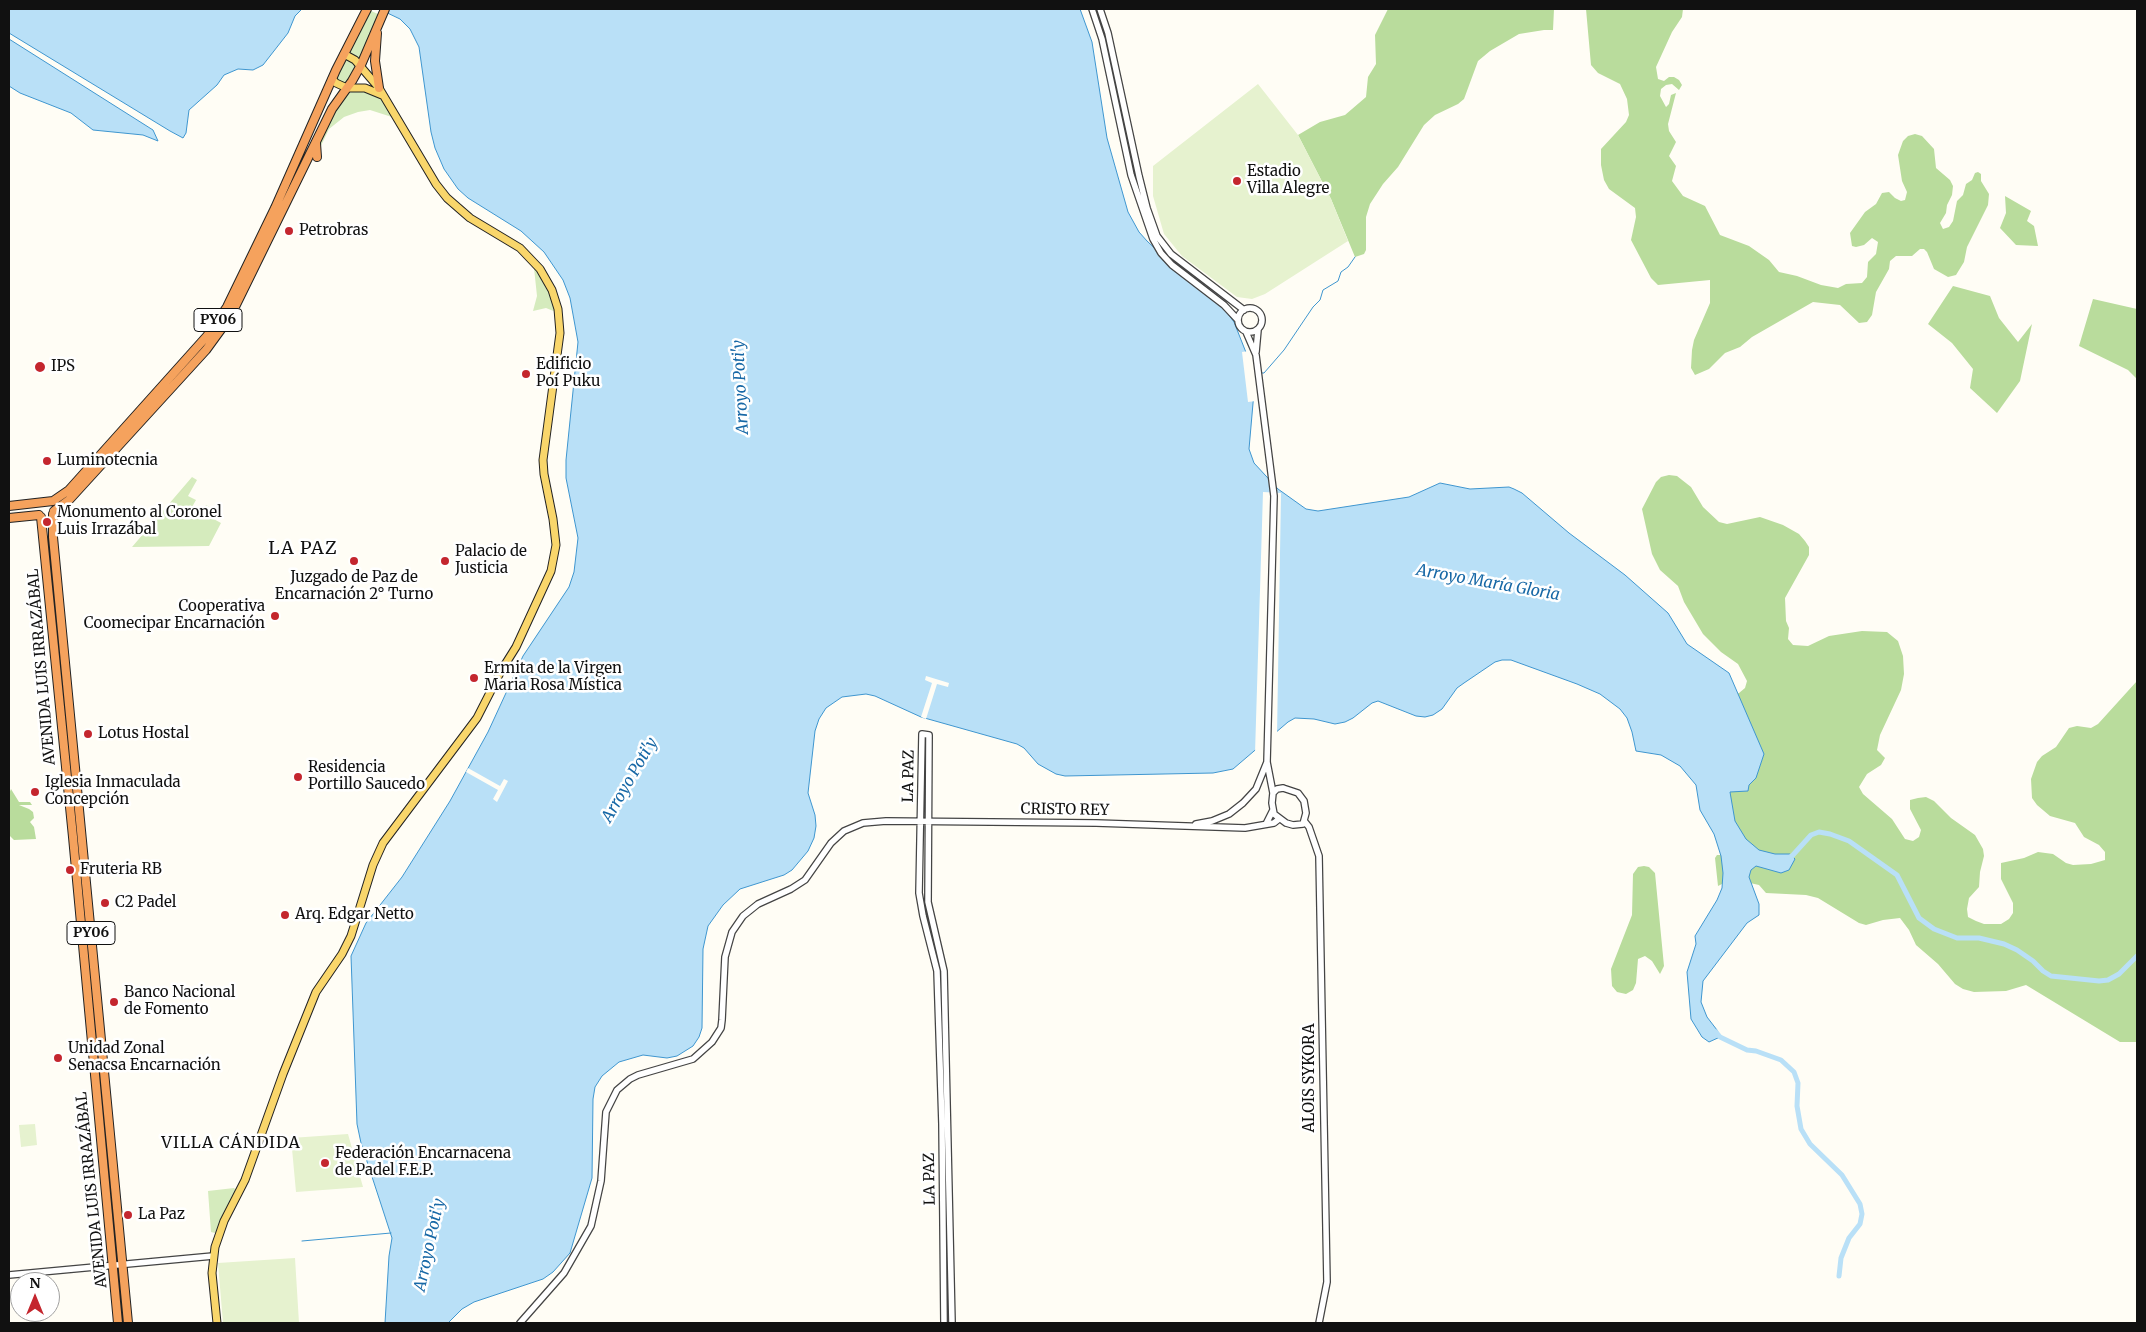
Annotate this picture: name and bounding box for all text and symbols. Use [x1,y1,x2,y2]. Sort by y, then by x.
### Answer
place label: Estadio Villa Alegre [1247,163,1329,198]
marker: Estadio Villa Alegre [1231,175,1243,187]
place label: Petrobras [299,222,368,240]
marker: Petrobras [283,225,295,237]
road number: PY06 [194,308,242,332]
water label: Arroyo Poti'y [729,339,753,435]
place label: Edificio Poí Puku [536,356,600,391]
place label: IPS [51,358,75,376]
marker: IPS [33,360,47,374]
marker: Edificio Poí Puku [520,368,532,380]
place label: Luminotecnia [57,452,158,470]
marker: Luminotecnia [41,455,53,467]
place label: Monumento al Coronel Luis Irrazábal [57,504,222,539]
marker: Monumento al Coronel Luis Irrazábal [41,516,53,528]
district label: LA PAZ [268,538,338,560]
place label: Palacio de Justicia [455,543,527,578]
marker: Juzgado de Paz de Encarnación 2° Turno [348,555,360,567]
marker: Palacio de Justicia [439,555,451,567]
water label: Arroyo María Gloria [1415,561,1561,605]
street label: AVENIDA LUIS IRRAZÁBAL [24,568,60,766]
place label: Juzgado de Paz de Encarnación 2° Turno [275,569,433,604]
place label: Cooperativa Coomecipar Encarnación [84,598,265,633]
marker: Cooperativa Coomecipar Encarnación [269,610,281,622]
place label: Ermita de la Virgen Maria Rosa Mística [484,660,622,695]
marker: Ermita de la Virgen Maria Rosa Mística [468,672,480,684]
place label: Lotus Hostal [98,725,189,743]
marker: Lotus Hostal [82,728,94,740]
water label: Arroyo Poti'y [598,734,662,826]
street label: LA PAZ [900,749,918,803]
place label: Residencia Portillo Saucedo [308,759,425,794]
marker: Residencia Portillo Saucedo [292,771,304,783]
place label: Iglesia Inmaculada Concepción [45,774,181,809]
marker: Iglesia Inmaculada Concepción [29,786,41,798]
street label: CRISTO REY [1021,800,1109,820]
place label: Fruteria RB [80,861,162,879]
marker: Fruteria RB [64,864,76,876]
place label: C2 Padel [115,894,176,912]
marker: C2 Padel [99,897,111,909]
place label: Arq. Edgar Netto [295,906,414,924]
marker: Arq. Edgar Netto [279,909,291,921]
road number: PY06 [67,921,115,944]
place label: Banco Nacional de Fomento [124,984,235,1019]
marker: Banco Nacional de Fomento [108,996,120,1008]
street label: ALOIS SYKORA [1301,1023,1319,1133]
place label: Unidad Zonal Senacsa Encarnación [68,1040,221,1075]
marker: Unidad Zonal Senacsa Encarnación [52,1052,64,1064]
street label: AVENIDA LUIS IRRAZÁBAL [73,1091,111,1289]
district label: VILLA CÁNDIDA [160,1133,302,1153]
place label: Federación Encarnacena de Padel F.E.P. [335,1145,511,1180]
street label: LA PAZ [921,1152,939,1206]
marker: Federación Encarnacena de Padel F.E.P. [319,1157,331,1169]
water label: Arroyo Poti'y [411,1197,449,1293]
place label: La Paz [138,1206,185,1224]
marker: La Paz [122,1209,134,1221]
north arrow [10,1272,60,1322]
text: N [29,1274,41,1292]

